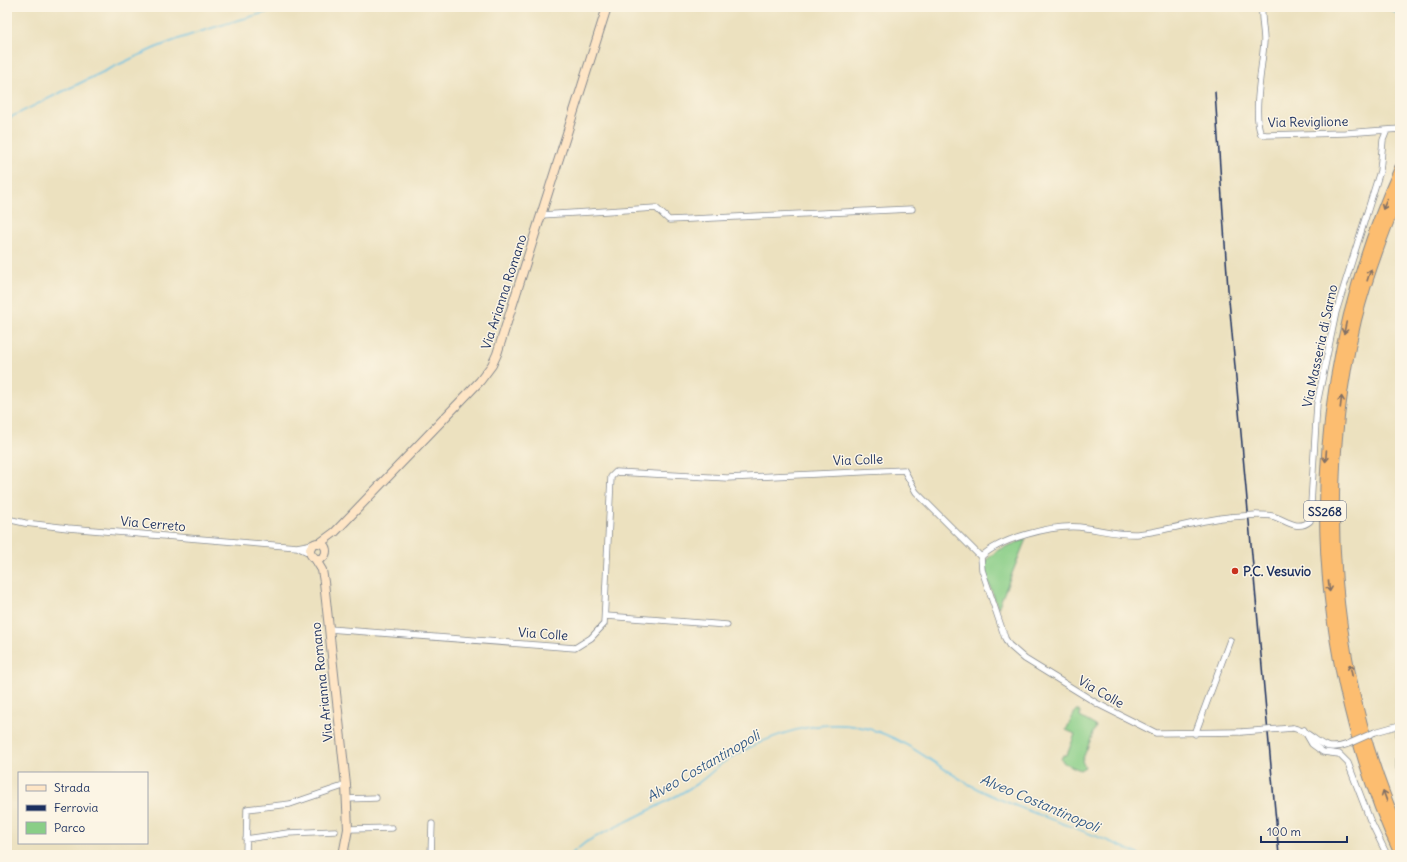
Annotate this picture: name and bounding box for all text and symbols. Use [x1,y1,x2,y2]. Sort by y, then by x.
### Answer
street label: Via Reviglione [1268,113,1348,131]
one-way arrow [1380,198,1388,210]
street label: Via Arianna Romano [477,232,531,352]
one-way arrow [1366,269,1373,282]
street label: Via Masseria di Sarno [1299,283,1341,409]
one-way arrow [1341,321,1349,334]
one-way arrow [1337,396,1345,409]
one-way arrow [1323,449,1330,462]
street label: Via Colle [833,451,883,469]
road number: SS268 [1304,501,1346,521]
street label: Via Cerreto [120,513,186,535]
place label: P.C. Vesuvio [1243,563,1311,580]
marker: P.C. Vesuvio [1230,566,1240,576]
one-way arrow [1325,579,1333,592]
street label: Via Arianna Romano [307,621,337,743]
street label: Via Colle [517,624,569,644]
one-way arrow [1346,664,1354,677]
street label: Via Colle [1075,672,1127,712]
water label: Alveo Costantinopoli [643,725,764,806]
water label: Alveo Costantinopoli [978,770,1104,837]
legend [18,772,148,844]
text: Strada [54,780,90,795]
one-way arrow [1381,790,1389,802]
text: Ferrovia [54,800,99,815]
scale bar [1261,818,1347,844]
text: Parco [54,820,86,835]
text: 100 m [1267,824,1301,839]

